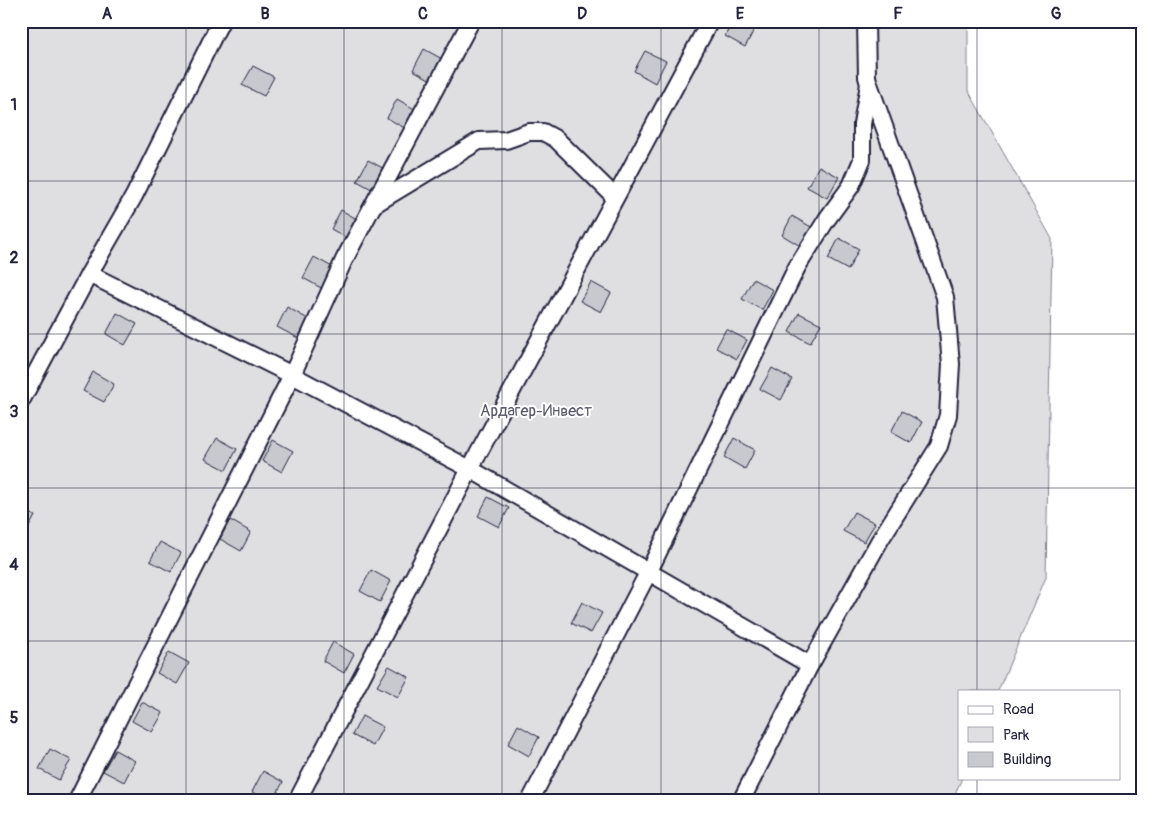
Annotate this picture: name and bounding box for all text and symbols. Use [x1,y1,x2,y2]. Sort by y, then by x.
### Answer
text: A [102,4,113,24]
text: B [260,4,270,24]
text: C [418,4,428,24]
text: D [577,4,587,24]
text: E [736,4,745,24]
text: F [893,4,903,24]
text: G [1051,4,1062,24]
text: 1 [11,95,17,115]
text: 2 [10,248,19,268]
park label: Ардагер-Инвест [480,401,592,421]
text: 3 [10,402,19,422]
text: 4 [9,555,19,575]
legend [958,690,1120,780]
text: Road [1003,700,1034,719]
text: 5 [10,708,19,728]
text: Park [1003,726,1030,745]
text: Building [1003,750,1051,769]

